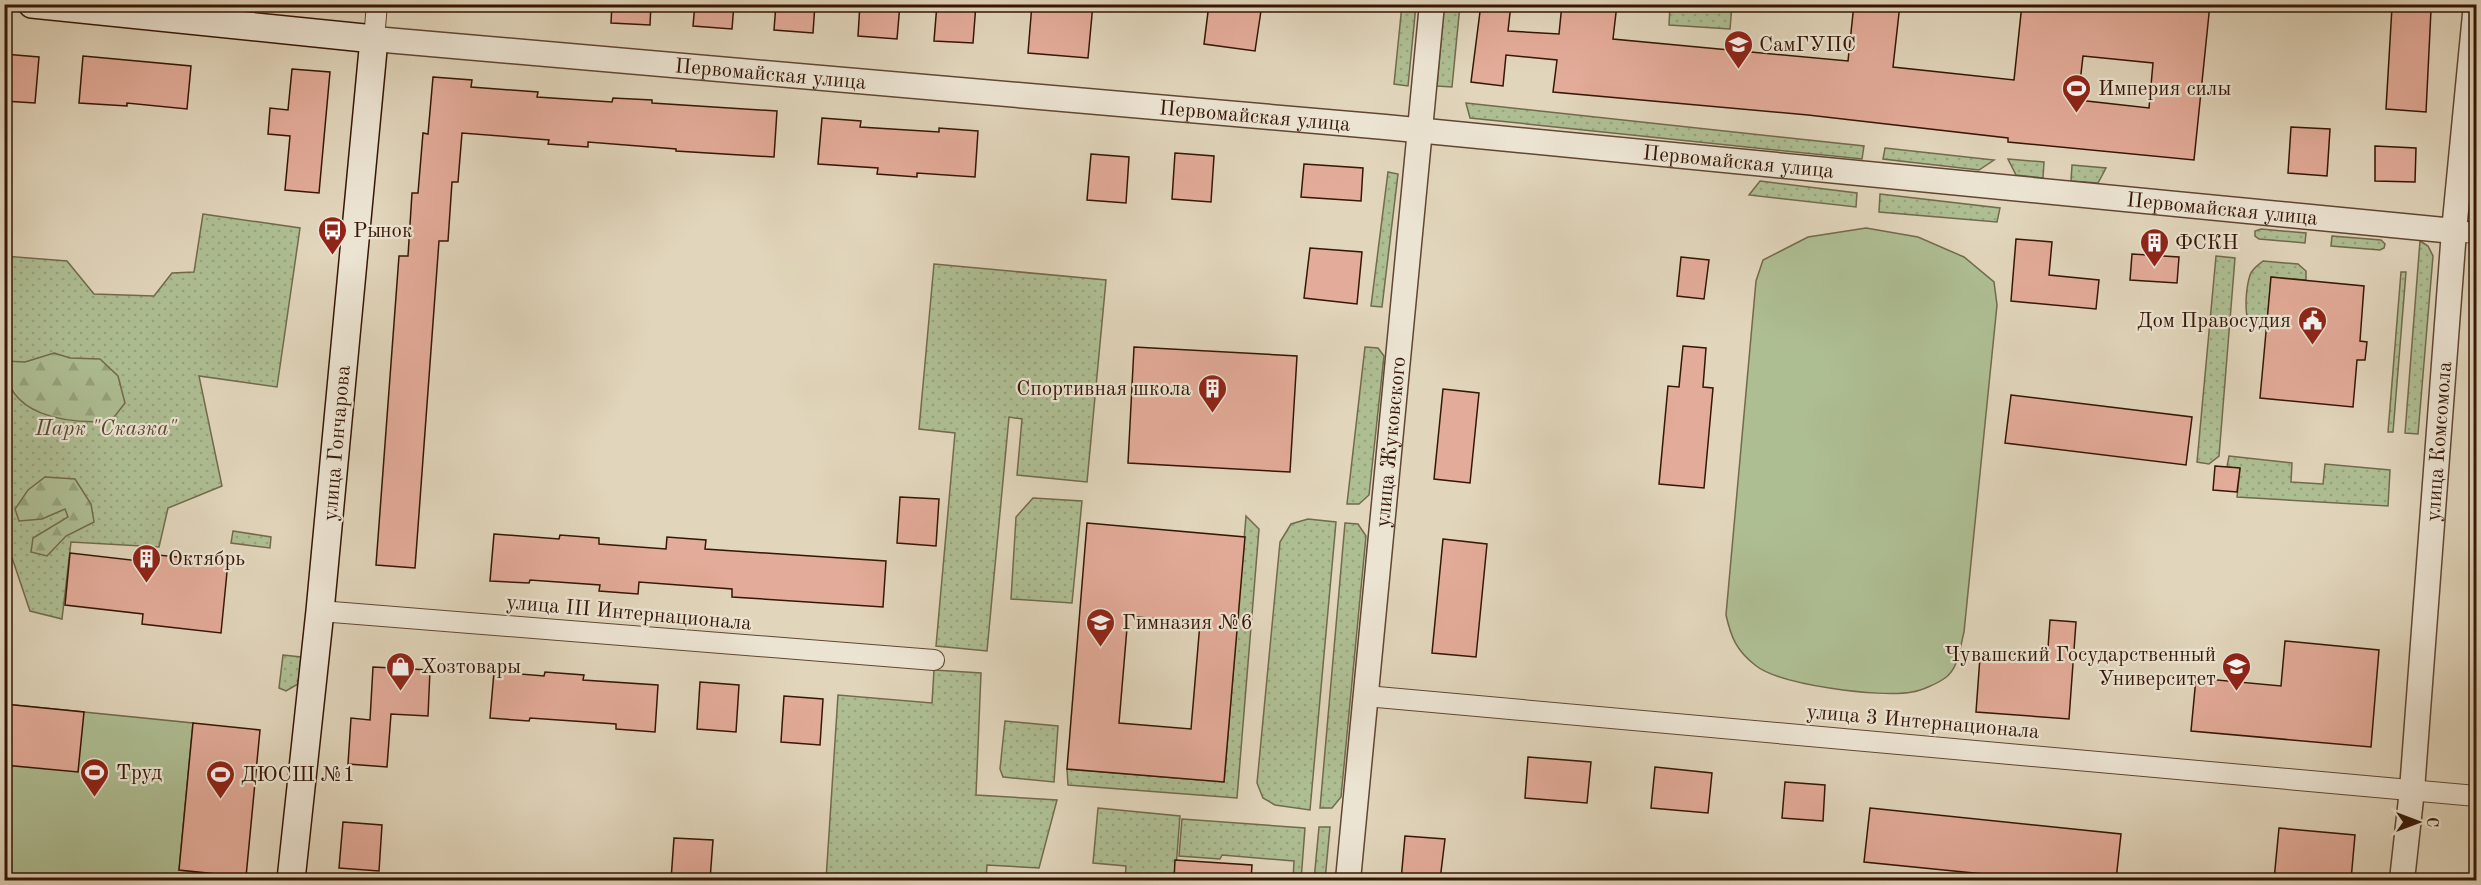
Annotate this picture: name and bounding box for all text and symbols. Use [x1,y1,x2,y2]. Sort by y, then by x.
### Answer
school or university icon: СамГУПС [1722,28,1754,70]
place label: СамГУПС [1759,35,1856,56]
street label: Первомайская улица [674,56,867,94]
sports icon: Империя силы [2061,72,2093,114]
place label: Империя силы [2098,79,2231,100]
street label: Первомайская улица [1158,98,1351,136]
street label: Первомайская улица [1642,143,1835,183]
street label: Первомайская улица [2125,190,2319,230]
bus stop icon: Рынок [316,214,348,256]
place label: Рынок [353,221,413,242]
building icon: ФСКН [2138,226,2170,268]
place label: ФСКН [2175,233,2239,254]
public building icon: Дом Правосудия [2296,304,2328,346]
place label: Дом Правосудия [2137,311,2291,332]
street label: улица Жуковского [1373,356,1410,529]
street label: улица Комсомола [2423,361,2456,522]
street label: улица Гончарова [320,364,355,522]
building icon: Спортивная школа [1196,372,1228,414]
place label: Спортивная школа [1016,379,1191,400]
park label: Парк "Сказка" [34,419,177,440]
building icon: Октябрь [131,542,163,584]
place label: Октябрь [168,549,245,570]
street label: улица III Интернационала [505,592,753,635]
school or university icon: Гимназия №6 [1085,606,1117,648]
place label: Гимназия №6 [1122,613,1253,634]
place label: Чувашский Государственный Университет [1944,645,2216,690]
shop icon: Хозтовары [384,650,416,692]
school or university icon: Чувашский Государственный Университет [2221,650,2253,692]
place label: Хозтовары [421,657,521,678]
street label: улица 3 Интернационала [1806,702,2040,743]
sports icon: Труд [79,756,111,798]
sports icon: ДЮСШ №1 [204,758,236,800]
place label: Труд [116,763,163,784]
place label: ДЮСШ №1 [241,765,355,786]
north arrow [2388,792,2448,852]
text: С [2423,817,2439,827]

